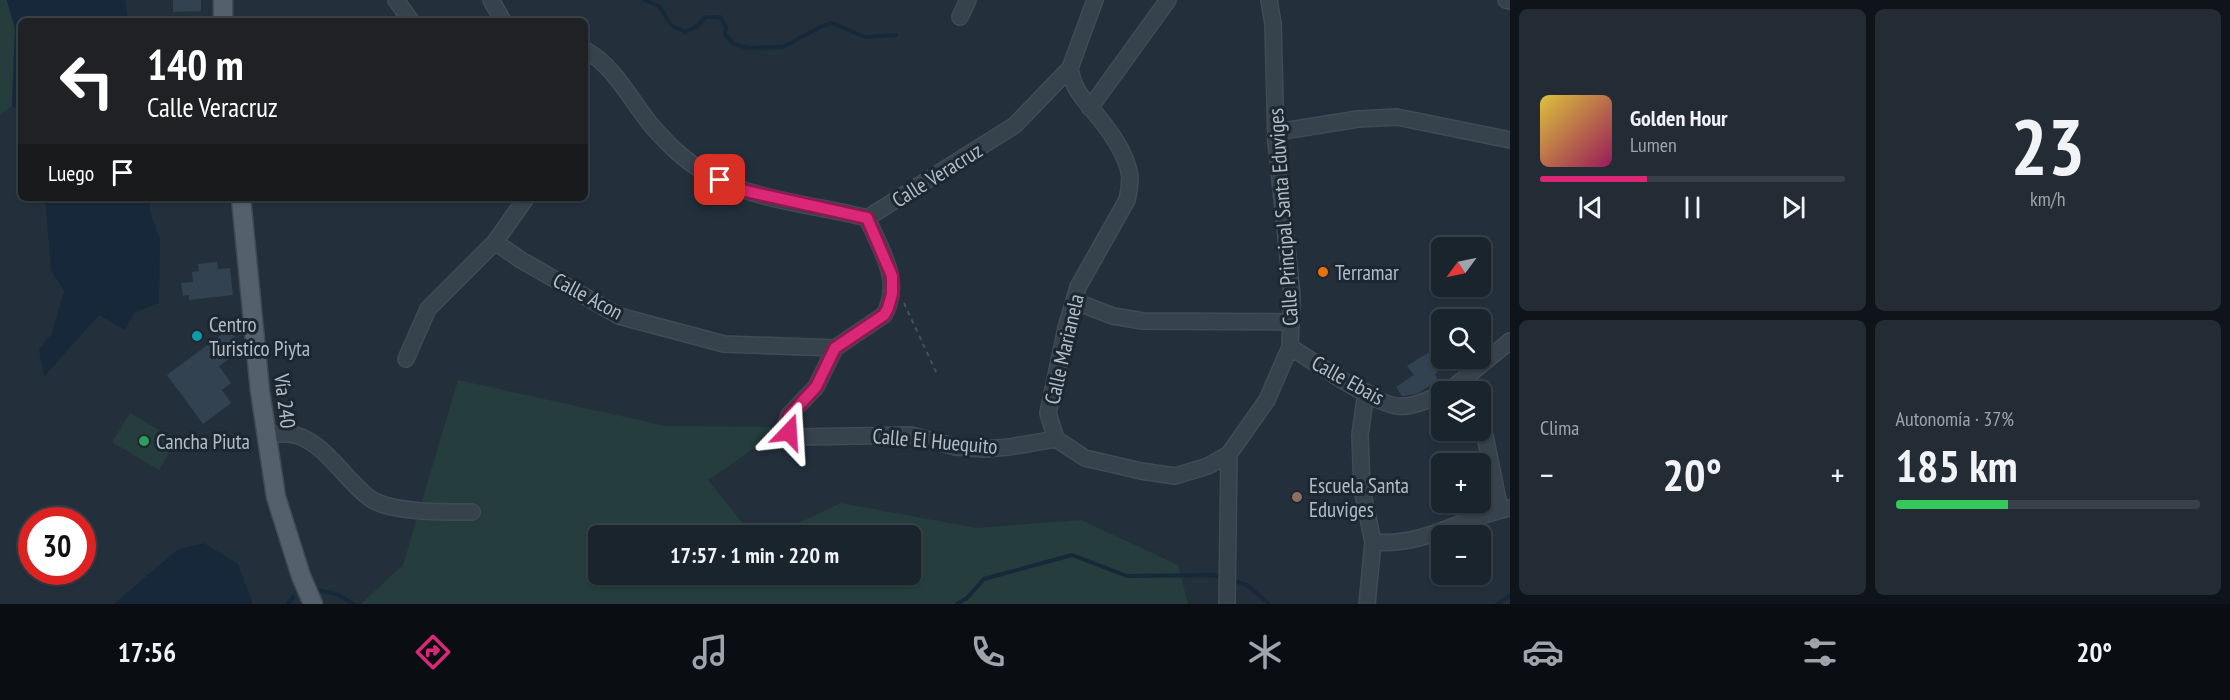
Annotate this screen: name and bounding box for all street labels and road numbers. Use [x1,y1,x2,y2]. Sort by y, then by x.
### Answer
street label: Calle Principal Santa Eduviges [1262,107,1304,327]
street label: Calle Veracruz [887,137,987,213]
street label: Calle Acon [548,266,628,326]
street label: Calle Marianela [1038,291,1090,407]
street label: Calle Ebais [1307,349,1389,411]
street label: Vía 240 [268,371,302,430]
street label: Calle El Huequito [871,422,999,460]

